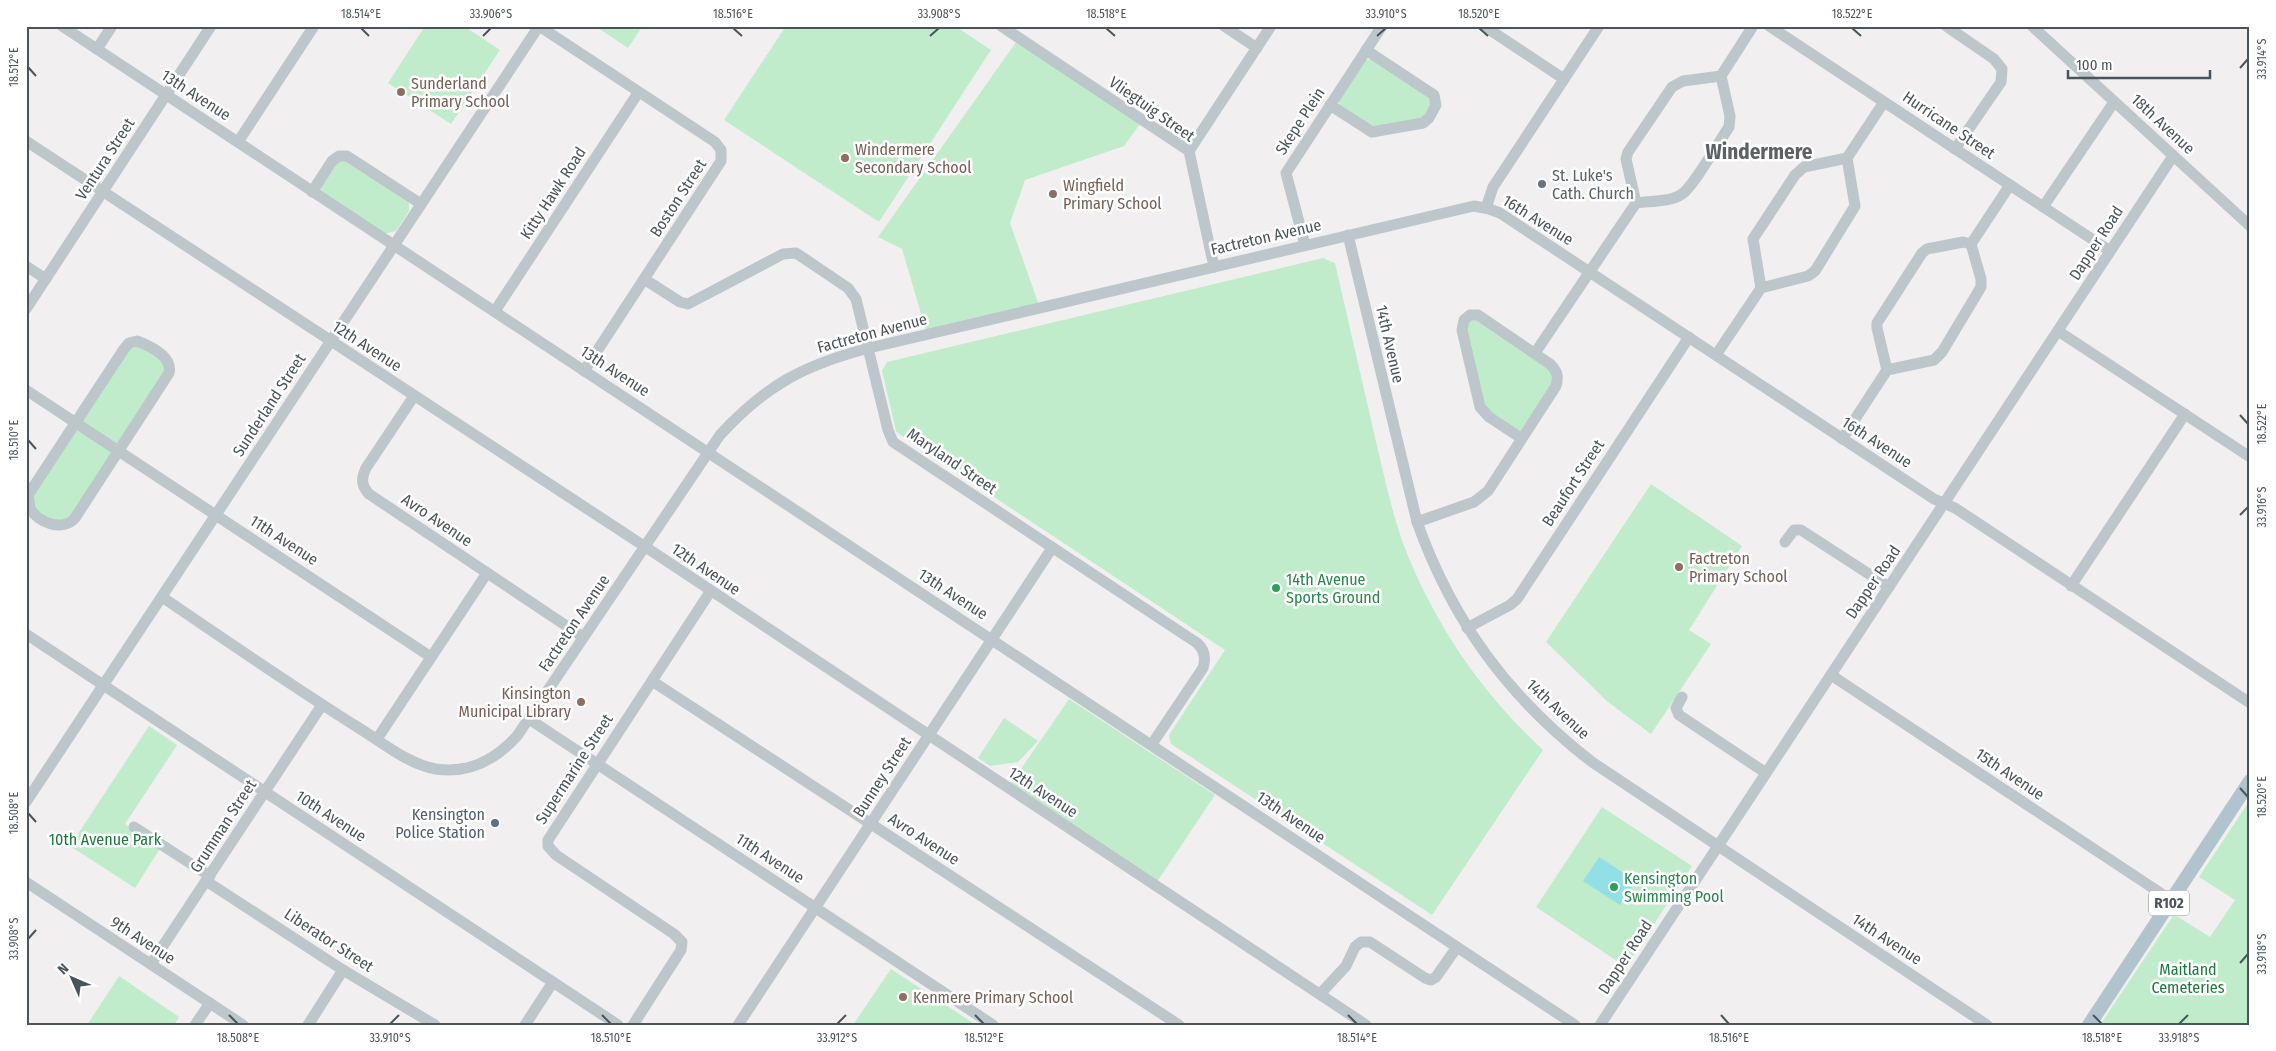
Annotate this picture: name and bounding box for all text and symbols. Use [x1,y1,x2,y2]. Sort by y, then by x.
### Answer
text: 18.514°E [341,7,381,21]
text: 33.906°S [470,7,512,21]
text: 18.516°E [713,7,753,21]
text: 33.908°S [918,7,960,21]
text: 18.518°E [1086,7,1126,21]
text: 33.910°S [1365,7,1407,21]
text: 18.520°E [1458,7,1500,21]
text: 18.522°E [1832,7,1873,21]
text: 33.914°S [2255,39,2269,79]
text: 18.512°E [7,47,21,87]
scale bar [2068,48,2211,80]
text: 100 m [2076,56,2113,74]
street label: 13th Avenue [158,66,234,125]
street label: Vliegtuig Street [1106,73,1199,146]
place label: Sunderland Primary School [411,74,510,111]
street label: Skepe Plein [1271,84,1329,158]
marker: Sunderland Primary School [395,86,407,98]
street label: Hurricane Street [1899,87,1999,163]
street label: 18th Avenue [2127,90,2199,158]
street label: Ventura Street [72,114,139,203]
district label: Windermere [1706,139,1813,165]
place label: Windermere Secondary School [855,140,971,177]
street label: Kitty Hawk Road [516,143,590,243]
marker: Windermere Secondary School [839,152,851,164]
street label: Boston Street [646,155,711,240]
place label: St. Luke's Cath. Church [1552,166,1634,203]
place label: Wingfield Primary School [1063,176,1162,213]
marker: St. Luke's Cath. Church [1536,178,1548,190]
marker: Wingfield Primary School [1047,188,1059,200]
street label: 16th Avenue [1499,191,1577,249]
street label: Dapper Road [2065,202,2127,284]
street label: Factreton Avenue [1209,215,1323,259]
street label: 14th Avenue [1372,303,1408,385]
street label: Factreton Avenue [815,309,929,357]
street label: 12th Avenue [329,317,405,375]
street label: 13th Avenue [577,342,653,401]
street label: Sunderland Street [229,349,310,460]
text: 18.522°E [2255,403,2269,444]
street label: 16th Avenue [1838,412,1916,472]
text: 18.510°E [7,419,21,460]
street label: Maryland Street [904,424,1001,498]
street label: Beaufort Street [1538,435,1609,530]
text: 33.916°S [2255,487,2269,527]
street label: Avro Avenue [398,489,476,551]
street label: 11th Avenue [246,511,322,569]
street label: 12th Avenue [668,539,744,599]
street label: Dapper Road [1842,542,1904,622]
place label: Factreton Primary School [1689,549,1788,586]
marker: Factreton Primary School [1673,561,1685,573]
street label: 13th Avenue [915,565,991,624]
place label: 14th Avenue Sports Ground [1286,570,1380,607]
street label: Factreton Avenue [535,571,613,675]
marker: 14th Avenue Sports Ground [1270,582,1282,594]
street label: 14th Avenue [1522,675,1594,743]
place label: Kinsington Municipal Library [459,684,572,721]
marker: Kinsington Municipal Library [575,696,587,708]
street label: Supermarine Street [531,710,617,828]
street label: Bunney Street [849,733,915,821]
street label: 15th Avenue [1972,744,2048,804]
street label: 12th Avenue [1005,763,1081,821]
street label: Grumman Street [186,775,261,876]
text: 18.520°E [2255,776,2269,818]
street label: 10th Avenue [292,786,370,846]
street label: 13th Avenue [1253,787,1329,847]
text: 18.508°E [7,791,21,834]
place label: Kensington Police Station [395,805,485,842]
street label: Avro Avenue [885,809,963,869]
marker: Kensington Police Station [489,817,501,829]
street label: 11th Avenue [732,829,808,887]
park label: 10th Avenue Park [49,830,162,849]
place label: Kensington Swimming Pool [1624,869,1724,906]
marker: Kensington Swimming Pool [1608,881,1620,893]
road number: R102 [2149,890,2189,916]
street label: Liberator Street [281,904,378,976]
street label: 14th Avenue [1848,909,1926,969]
street label: 9th Avenue [107,912,179,968]
street label: Dapper Road [1594,916,1656,998]
text: 33.908°S [7,918,21,960]
text: 33.918°S [2255,933,2269,974]
north arrow [48,954,98,1004]
text: N [54,960,72,978]
park label: Maitland Cemeteries [2151,960,2225,997]
place label: Kenmere Primary School [913,988,1073,1007]
marker: Kenmere Primary School [897,991,909,1003]
text: 18.508°E [217,1031,260,1045]
text: 33.910°S [369,1031,411,1045]
text: 18.510°E [591,1031,632,1045]
text: 33.912°S [817,1031,857,1045]
text: 18.512°E [964,1031,1004,1045]
text: 18.514°E [1337,1031,1377,1045]
text: 18.516°E [1709,1031,1749,1045]
text: 18.518°E [2082,1031,2122,1045]
text: 33.918°S [2159,1031,2200,1045]

